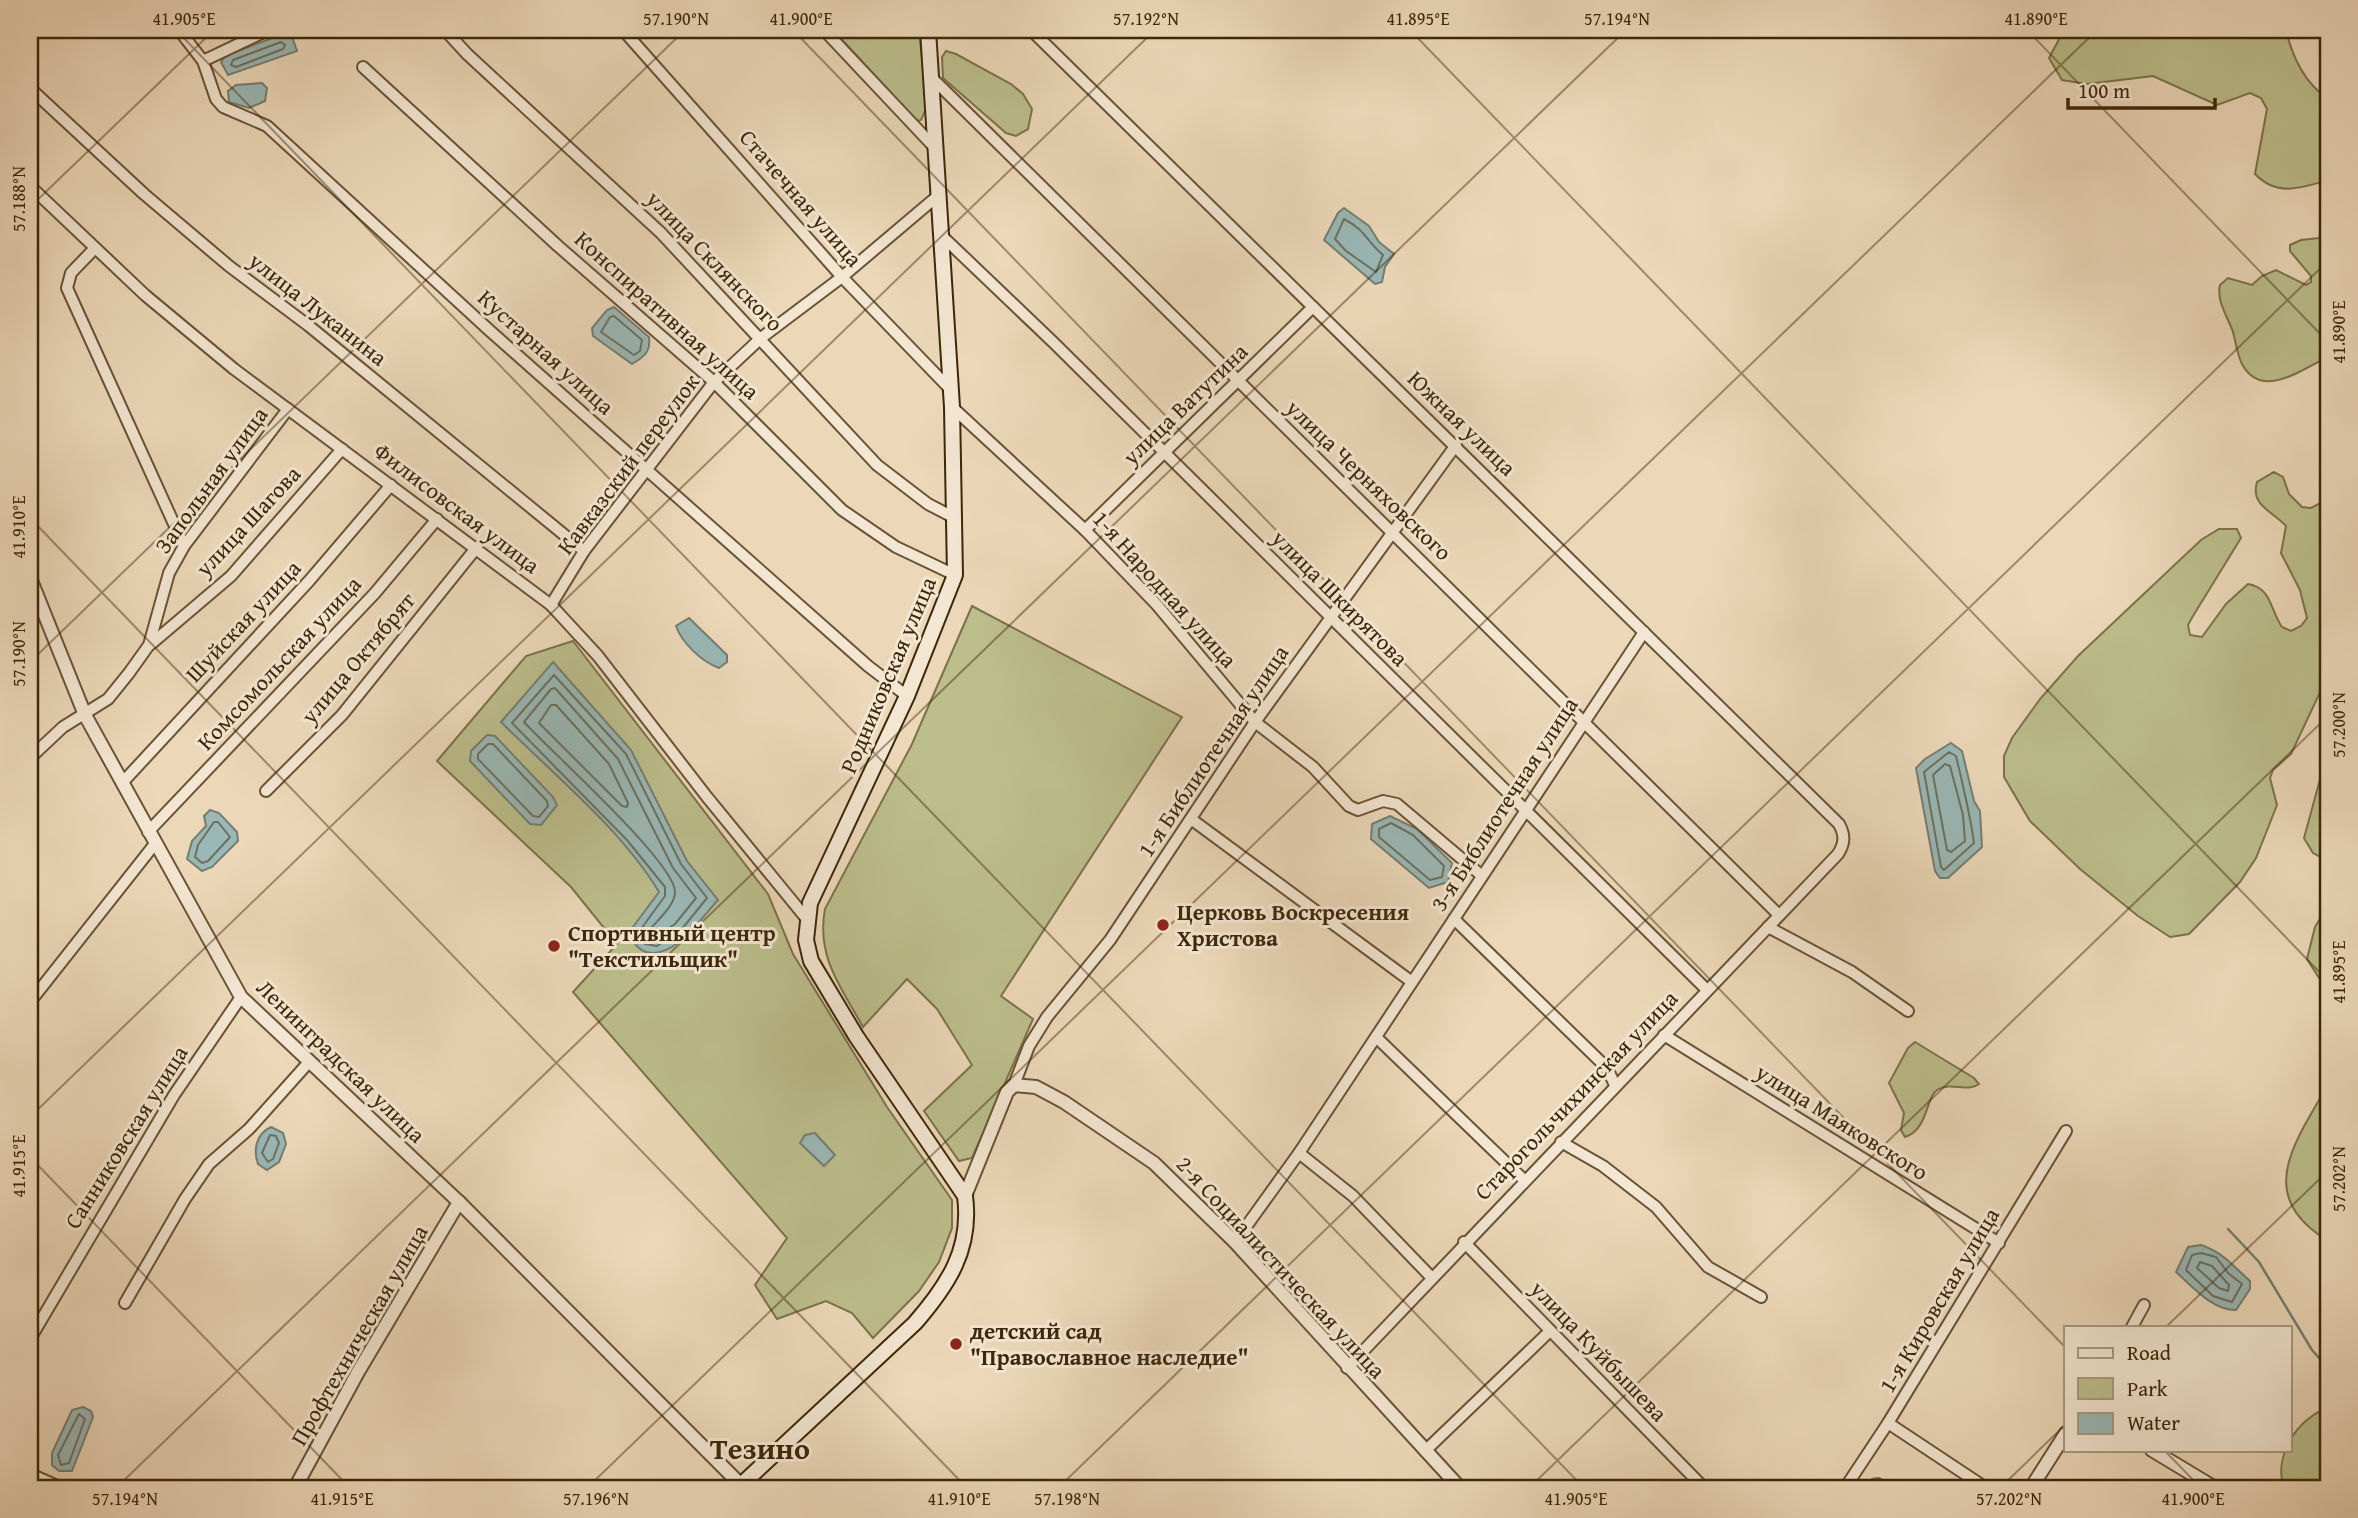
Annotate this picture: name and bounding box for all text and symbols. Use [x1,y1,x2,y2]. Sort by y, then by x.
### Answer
text: 41.905°E [152,5,216,32]
text: 57.190°N [643,5,709,32]
text: 41.900°E [769,5,833,32]
text: 57.192°N [1113,5,1179,32]
text: 41.895°E [1386,5,1450,32]
text: 57.194°N [1584,5,1650,32]
text: 41.890°E [2004,5,2068,32]
scale bar [2068,66,2214,110]
text: 100 m [2078,75,2130,106]
street label: Стачечная улица [732,122,871,274]
text: 57.188°N [5,166,32,232]
street label: улица Склянского [639,182,791,339]
street label: Конспиративная улица [568,223,767,407]
street label: улица Луканина [241,243,395,373]
street label: Кустарная улица [471,281,622,422]
text: 41.890°E [2325,300,2352,364]
street label: улица Ватутина [1114,335,1255,473]
street label: Южная улица [1401,362,1524,483]
street label: Кавказский переулок [549,366,707,561]
street label: улица Черняховского [1278,391,1460,568]
street label: Запольная улица [146,400,275,560]
street label: Филисовская улица [367,434,547,581]
street label: улица Шагова [187,458,308,584]
text: 41.910°E [5,495,32,559]
street label: 1-я Народная улица [1086,503,1245,675]
street label: улица Шкирятова [1264,521,1416,673]
street label: Шуйская улица [177,552,308,689]
street label: Комсомольская улица [189,568,368,757]
street label: Родниковская улица [831,571,944,778]
street label: улица Октябрят [292,585,423,731]
text: 57.190°N [5,621,32,687]
street label: 1-я Библиотечная улица [1129,638,1296,863]
street label: 3-я Библиотечная улица [1422,690,1585,917]
text: 57.200°N [2325,692,2352,758]
place label: Церковь Воскресения Христова [1177,895,1409,954]
place label: Спортивный центр "Текстильщик" [568,916,776,975]
marker: Церковь Воскресения Христова [1155,917,1171,933]
marker: Спортивный центр "Текстильщик" [546,938,562,954]
text: 41.895°E [2325,940,2352,1004]
street label: Ленинградская улица [250,971,433,1150]
street label: Старогольчихинская улица [1466,982,1685,1207]
street label: Санниковская улица [56,1039,195,1235]
street label: улица Маяковского [1749,1055,1935,1188]
text: 41.915°E [5,1134,32,1198]
text: 57.202°N [2325,1146,2352,1212]
street label: 2-я Социалистическая улица [1169,1148,1394,1385]
street label: 1-я Кировская улица [1870,1201,2007,1399]
street label: Профтехническая улица [282,1218,435,1451]
street label: улица Куйбышева [1523,1272,1675,1429]
place label: детский сад "Православное наследие" [970,1314,1249,1373]
legend [2064,1326,2292,1452]
marker: детский сад "Православное наследие" [948,1336,964,1352]
text: Road [2127,1337,2172,1368]
text: Park [2127,1373,2168,1404]
text: Water [2127,1407,2180,1438]
district label: Тезино [710,1426,810,1470]
text: 57.194°N [92,1485,158,1512]
text: 41.915°E [310,1485,374,1512]
text: 57.196°N [563,1485,629,1512]
text: 41.910°E [927,1485,991,1512]
text: 57.198°N [1034,1485,1100,1512]
text: 41.905°E [1544,1485,1608,1512]
text: 57.202°N [1976,1485,2042,1512]
text: 41.900°E [2161,1485,2225,1512]

